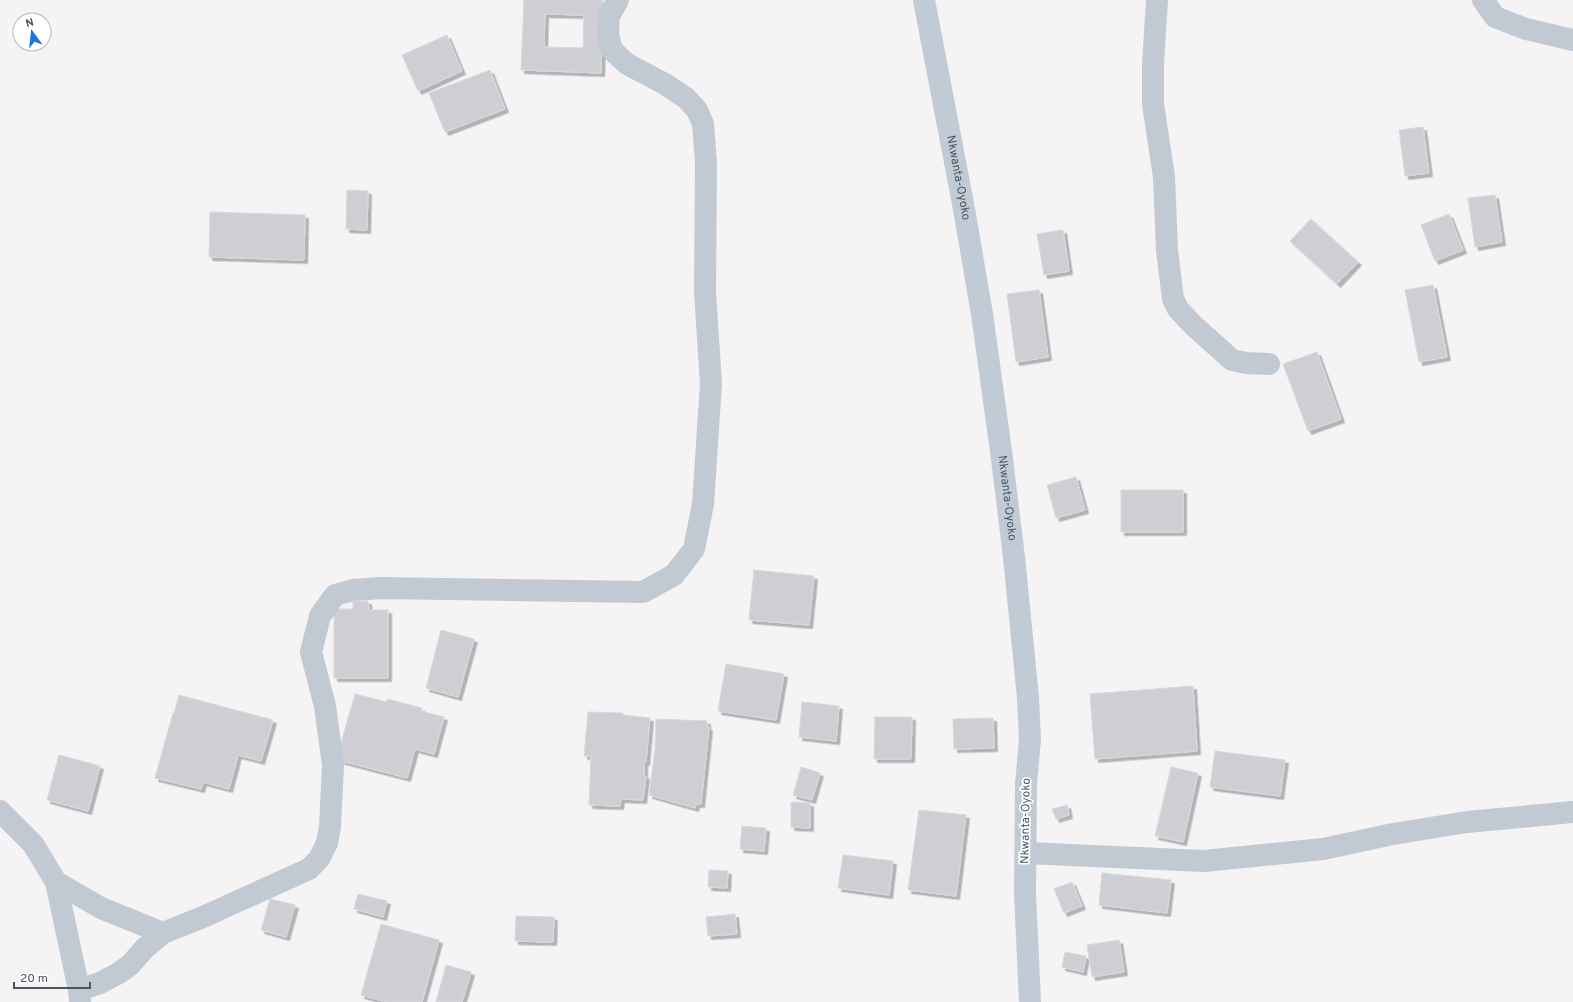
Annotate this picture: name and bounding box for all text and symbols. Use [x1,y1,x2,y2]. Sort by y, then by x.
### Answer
north arrow [12,12,52,52]
text: N [24,16,35,31]
street label: Nkwanta-Oyoko [942,134,974,222]
street label: Nkwanta-Oyoko [994,454,1020,542]
street label: Nkwanta-Oyoko [1017,778,1035,864]
scale bar [14,964,90,990]
text: 20 m [20,971,48,987]

